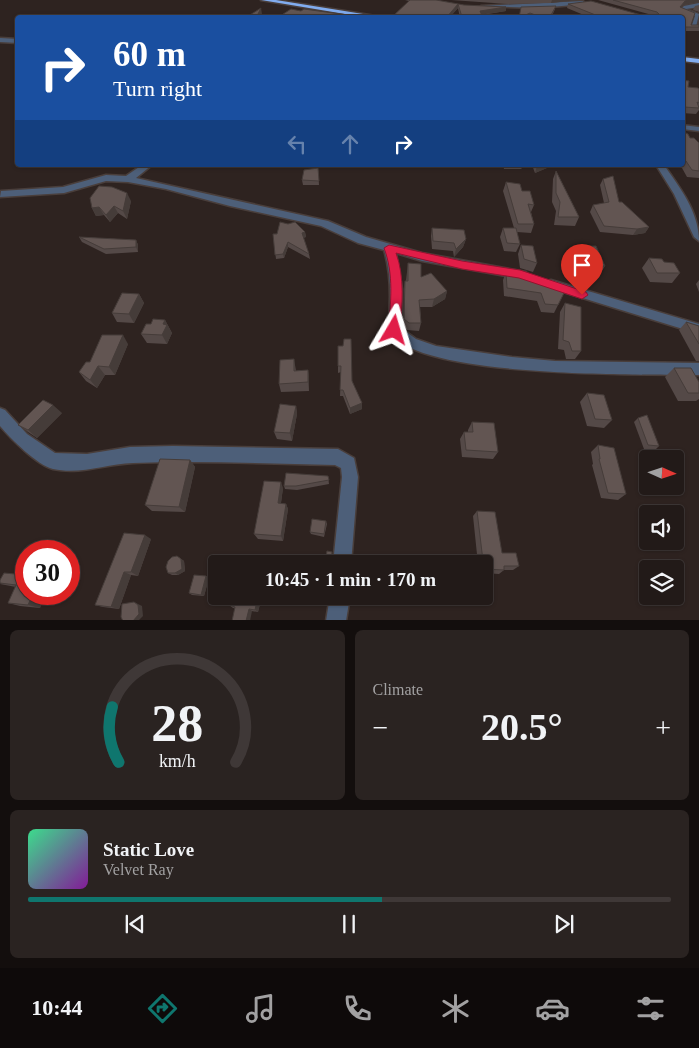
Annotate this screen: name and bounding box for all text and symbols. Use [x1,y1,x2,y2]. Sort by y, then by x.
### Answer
icon: right [30,35,95,100]
text: 60 m [113,35,186,74]
text: Turn right [113,76,202,101]
icon: left [283,130,311,158]
icon: ahead [336,130,364,158]
icon: right [389,130,417,158]
pin [561,244,603,295]
icon: arrive [568,251,596,279]
position arrow [367,303,419,355]
north arrow [639,450,684,495]
map controls [639,450,684,605]
button: sound [639,505,684,550]
speed limit sign: 30 [15,540,80,605]
button: layers [639,560,684,605]
text: 10:45 · 1 min · 170 m [265,569,436,590]
text: Climate [373,681,423,698]
text: 28 [151,695,203,752]
text: 20.5° [481,706,563,748]
text: − [373,712,388,743]
text: + [655,712,671,743]
text: km/h [159,751,196,771]
text: Static Love [103,839,194,860]
text: Velvet Ray [103,861,174,878]
icon: previous [121,910,149,938]
icon: pause [335,910,363,938]
icon: next [550,910,578,938]
icon: directions [145,991,180,1026]
icon: music [243,991,278,1026]
icon: phone [340,991,375,1026]
icon: climate [438,991,473,1026]
icon: car [535,991,570,1026]
icon: filters [633,991,668,1026]
text: 10:44 [31,995,83,1020]

